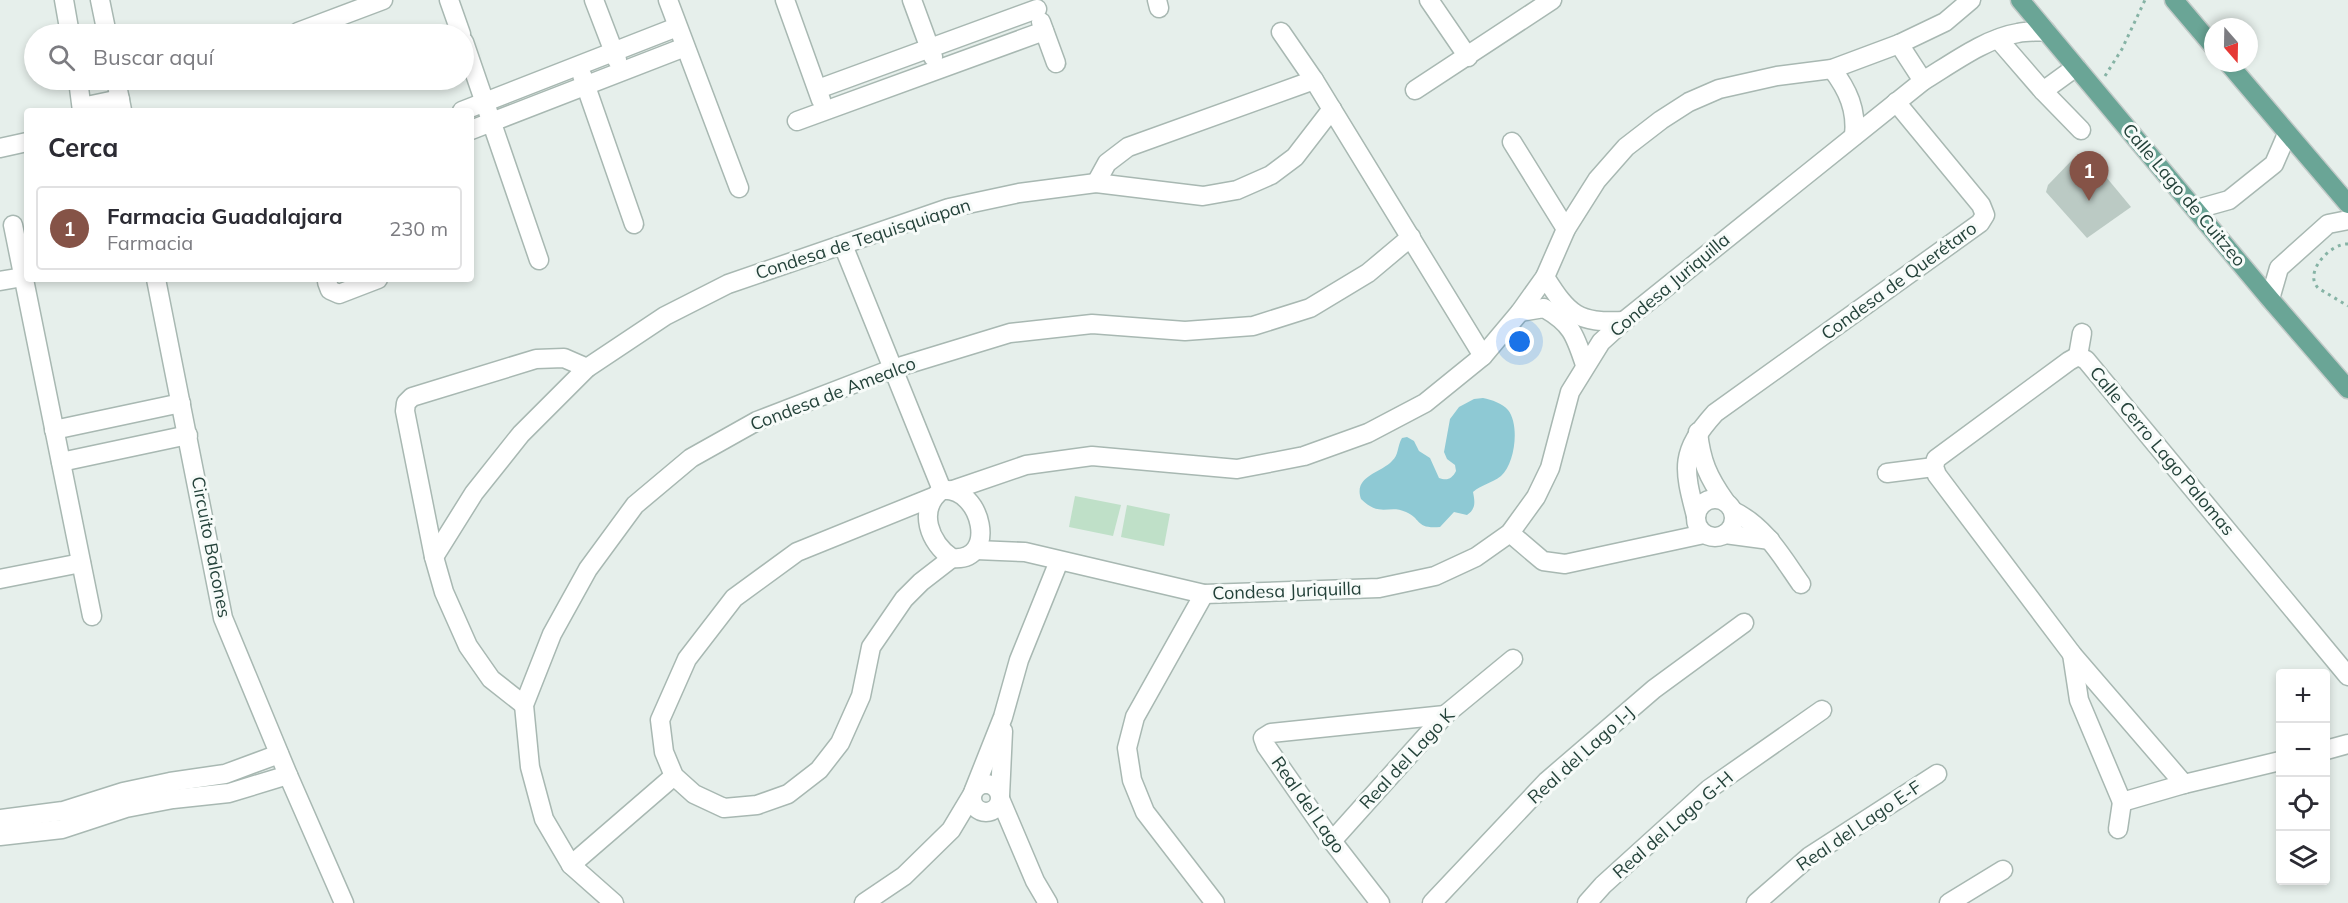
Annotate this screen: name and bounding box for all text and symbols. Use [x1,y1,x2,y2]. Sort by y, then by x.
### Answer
north arrow [2204,18,2258,72]
search box [24,24,474,90]
icon: search [45,41,78,74]
text: Buscar aquí [93,43,214,71]
street label: Calle Lago de Cuitzeo [2118,118,2251,271]
text: Cerca [48,131,118,164]
pin: 1 [2070,152,2108,201]
street label: Condesa de Tequisquiapan [752,193,973,284]
text: Farmacia Guadalajara [107,202,343,230]
text: 1 [64,216,76,241]
text: 230 m [389,216,448,241]
street label: Condesa de Querétaro [1816,216,1981,345]
street label: Condesa Juriquilla [1605,228,1734,341]
text: Farmacia [107,230,193,255]
your location [1505,327,1534,356]
street label: Condesa de Amealco [747,351,919,436]
street label: Calle Cerro Lago Palomas [2085,361,2240,540]
street label: Circuito Balcones [187,474,236,620]
street label: Condesa Juriquilla [1212,576,1362,605]
map controls [2276,669,2330,885]
button: + [2276,669,2330,723]
street label: Real del Lago I-J [1523,701,1639,809]
street label: Real del Lago K [1354,703,1460,814]
button: − [2276,723,2330,777]
street label: Real del Lago [1267,752,1350,858]
street label: Real del Lago G-H [1608,766,1738,883]
street label: Real del Lago E-F [1792,775,1926,876]
button: locate [2276,777,2330,831]
button: layers [2276,831,2330,885]

